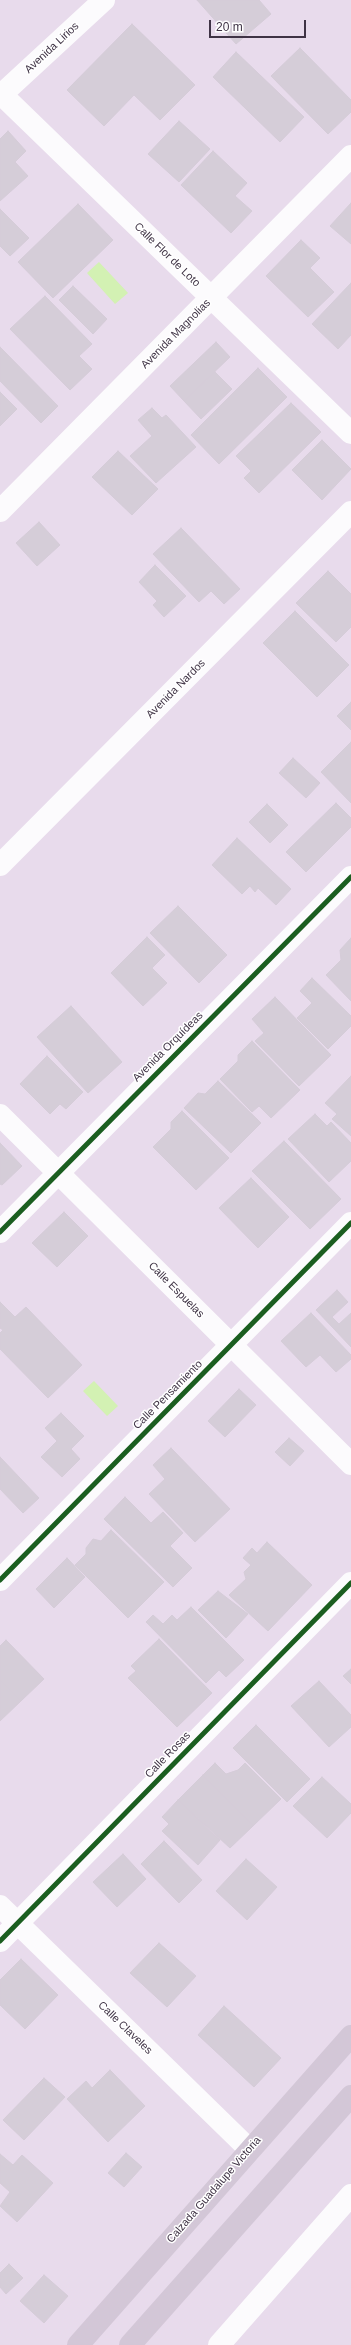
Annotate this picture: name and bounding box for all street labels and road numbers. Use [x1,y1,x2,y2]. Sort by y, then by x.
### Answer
street label: Avenida Lirios [22,20,82,76]
street label: Calle Flor de Loto [131,220,203,290]
street label: Avenida Magnolias [139,297,213,371]
street label: Avenida Nardos [144,657,208,721]
street label: Avenida Orquídeas [130,1009,206,1085]
street label: Calle Espuelas [145,1259,207,1321]
street label: Calle Pensamiento [131,1358,205,1432]
street label: Calle Rosas [143,1729,193,1781]
street label: Calle Claveles [95,1999,155,2057]
street label: Calzada Guadalupe Victoria [164,2134,264,2246]

